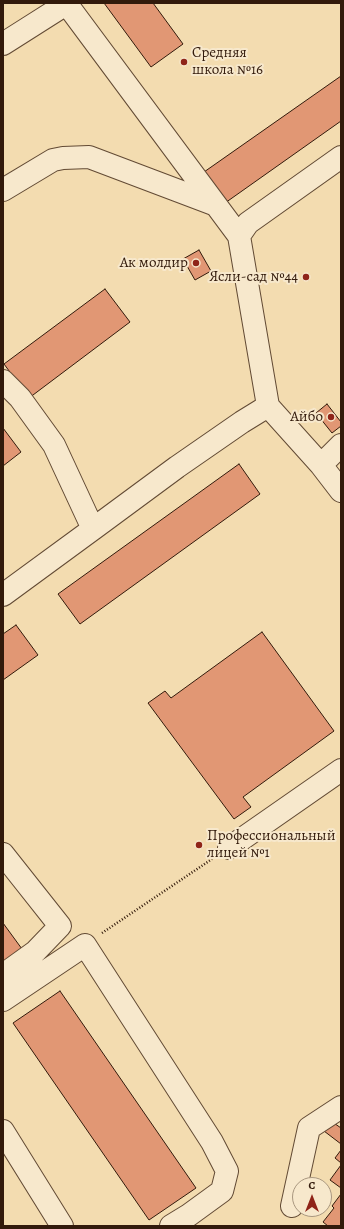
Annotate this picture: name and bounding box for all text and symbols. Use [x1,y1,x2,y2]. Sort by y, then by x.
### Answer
place label: Средняя школа №16 [192,44,263,79]
marker: Средняя школа №16 [179,57,189,67]
place label: Ак молдир [120,254,188,272]
marker: Ак молдир [191,258,201,268]
place label: Ясли-сад №44 [209,268,298,286]
marker: Ясли-сад №44 [301,272,311,282]
place label: Айбо [290,408,323,426]
marker: Айбо [326,412,336,422]
place label: Профессиональный лицей №1 [207,827,335,862]
marker: Профессиональный лицей №1 [194,840,204,850]
north arrow [292,1177,332,1217]
text: С [309,1178,315,1193]

